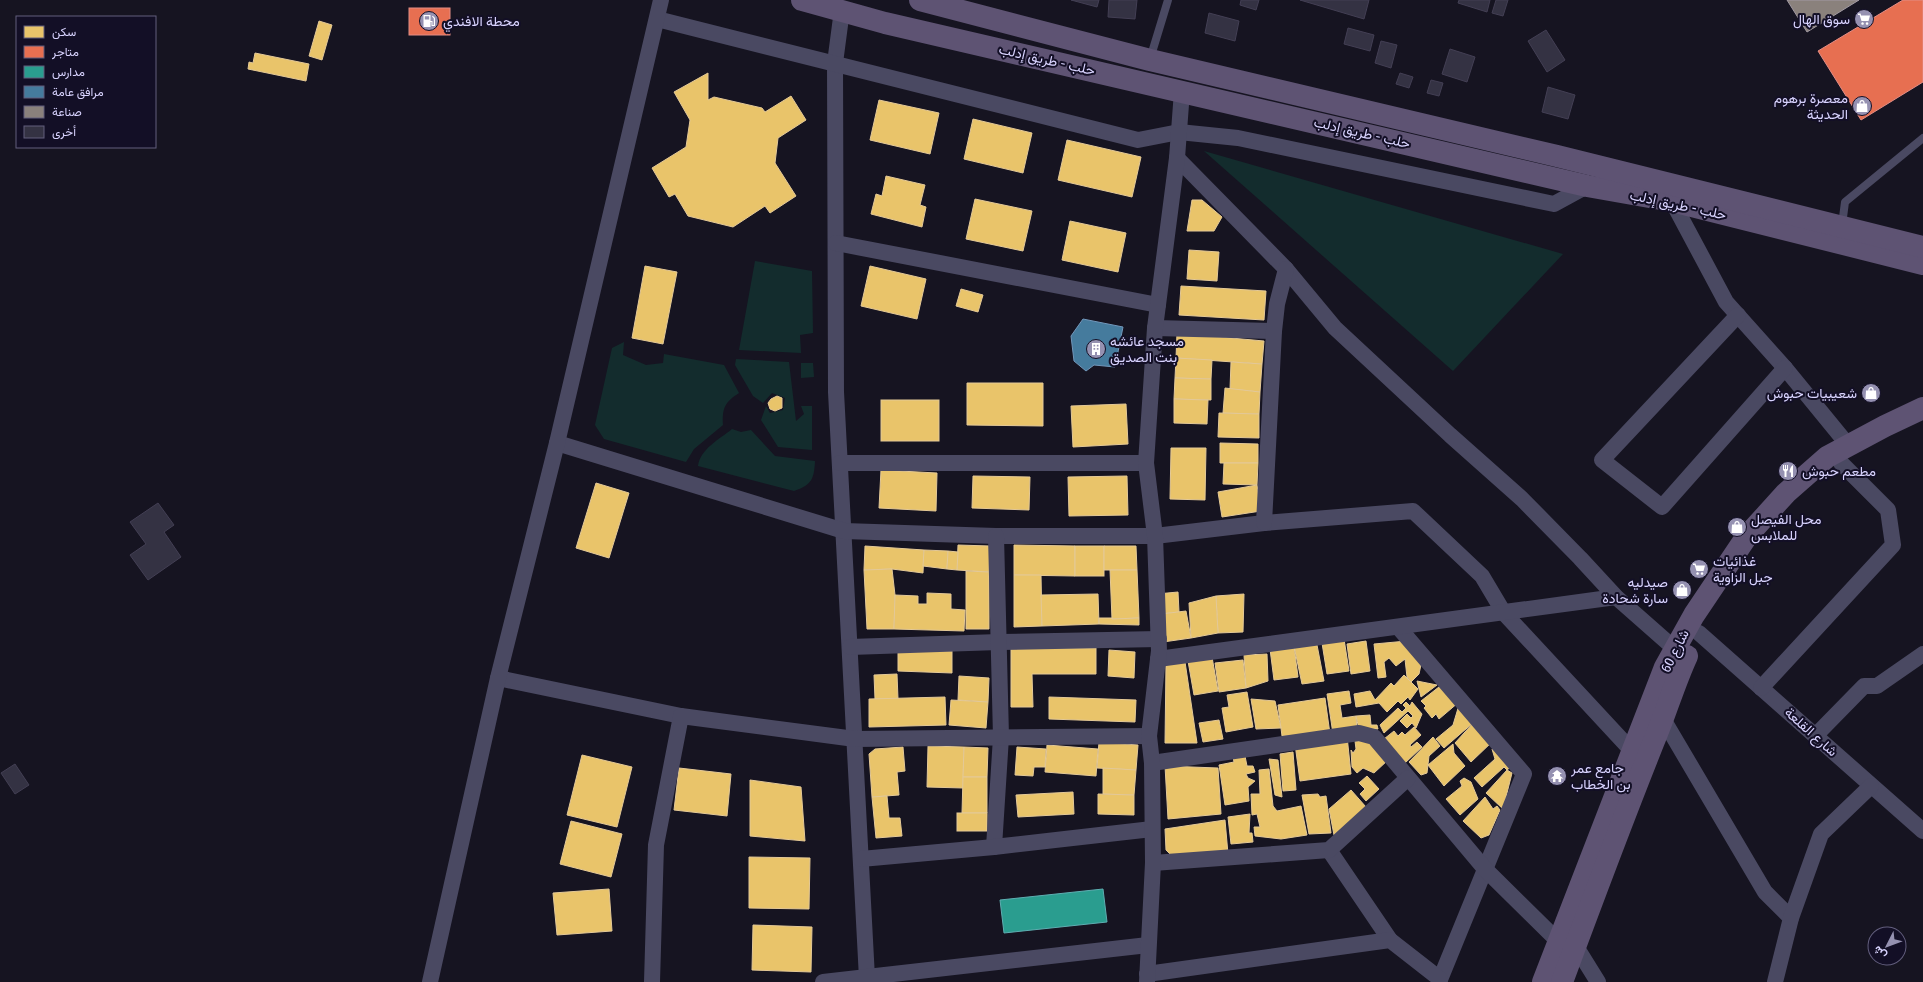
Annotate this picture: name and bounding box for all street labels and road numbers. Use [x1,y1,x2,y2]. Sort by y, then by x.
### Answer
street label: حلب - طريق إدلب [997,41,1097,80]
street label: حلب - طريق إدلب [1312,114,1412,153]
street label: حلب - طريق إدلب [1628,186,1728,225]
street label: شارع 60 [1657,627,1695,676]
street label: شارع القلعة [1780,704,1841,762]

